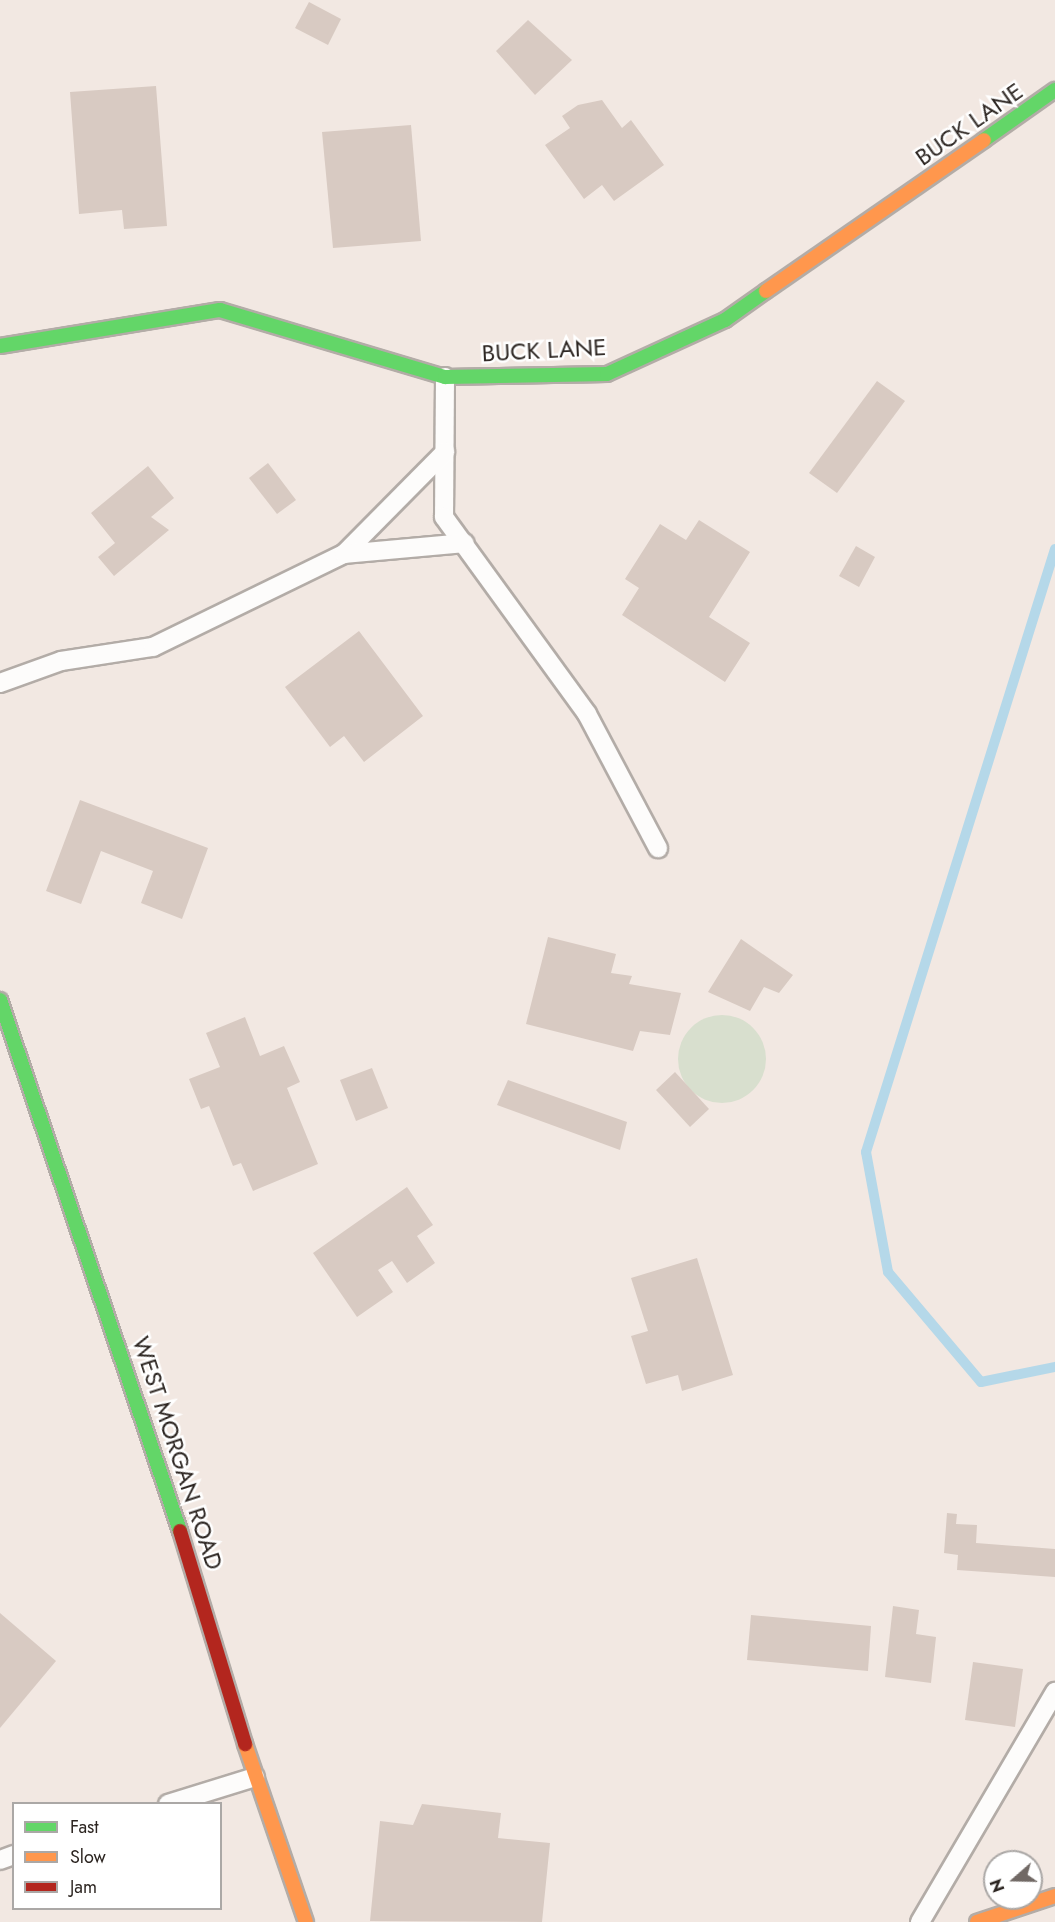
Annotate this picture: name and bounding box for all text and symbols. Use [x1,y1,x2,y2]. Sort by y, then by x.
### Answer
street label: BUCK LANE [910,76,1028,172]
street label: BUCK LANE [481,332,607,368]
street label: WEST MORGAN ROAD [127,1333,229,1573]
legend [12,1802,222,1910]
text: Fast [70,1814,99,1840]
text: Slow [70,1844,106,1870]
north arrow [983,1850,1043,1910]
text: Jam [70,1874,97,1900]
text: N [985,1876,1010,1896]

